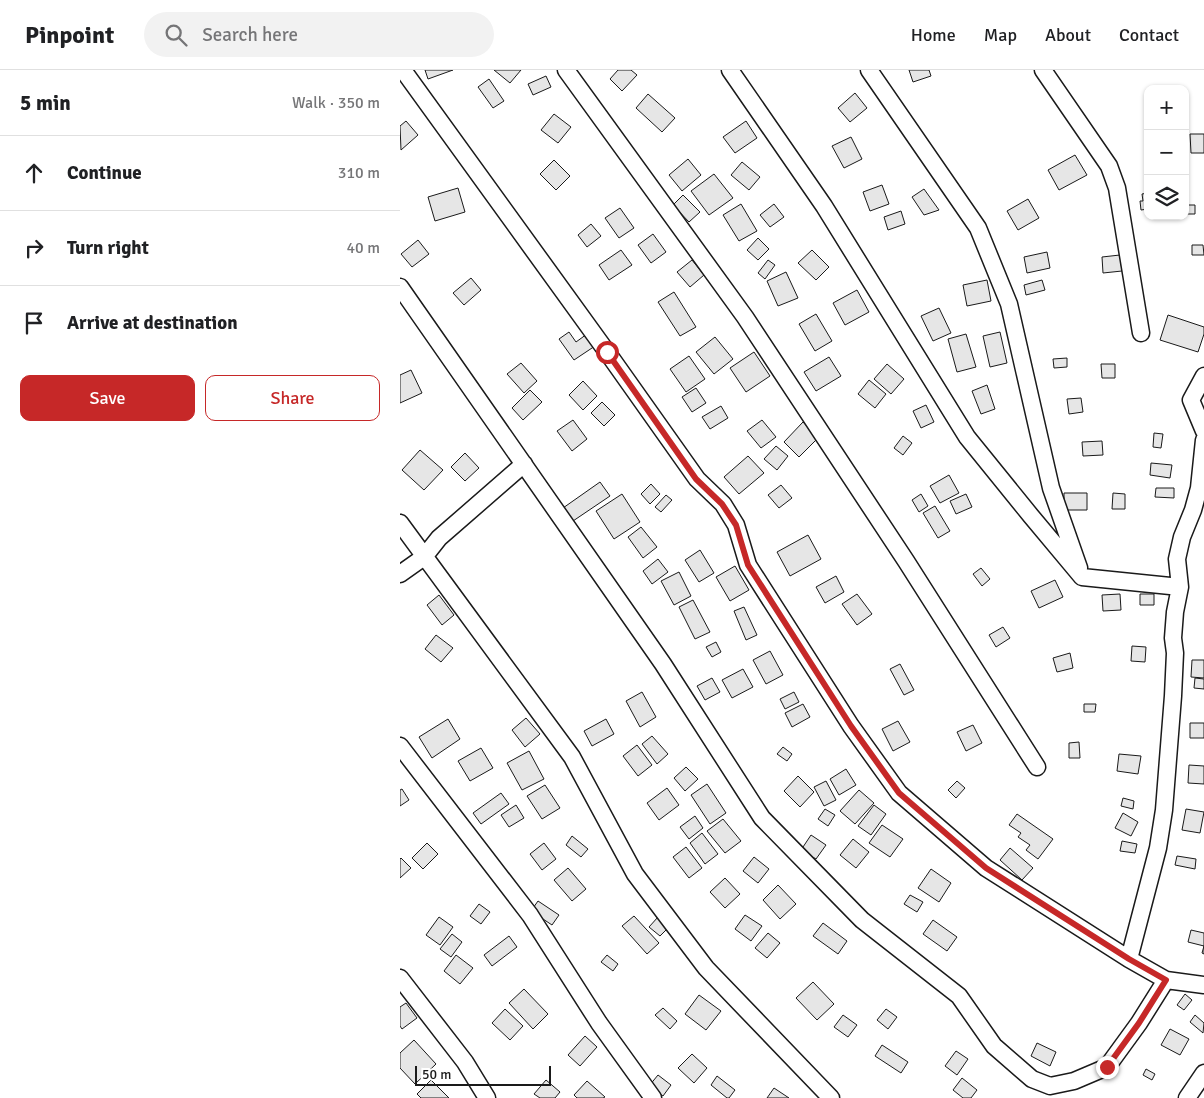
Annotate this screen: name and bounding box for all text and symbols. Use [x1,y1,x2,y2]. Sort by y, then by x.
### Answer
search box [144,12,494,57]
text: Pinpoint [25,20,114,50]
icon: search [162,21,190,49]
text: Search here [202,23,298,47]
text: Home [911,24,956,46]
text: Map [984,24,1017,46]
text: About [1045,24,1091,46]
text: Contact [1119,24,1179,46]
map controls [1144,85,1189,220]
button: + [1144,85,1189,130]
text: 5 min [20,90,71,116]
text: Walk · 350 m [292,93,380,113]
button: − [1144,130,1189,175]
icon: ahead [20,159,48,187]
text: Continue [67,161,142,185]
text: 310 m [338,163,380,183]
button: layers [1144,175,1189,220]
icon: right [20,234,48,262]
text: Turn right [67,236,149,260]
text: 40 m [346,238,380,258]
icon: arrive [20,309,48,337]
text: Arrive at destination [67,311,238,335]
route start [596,341,619,364]
button: Save [20,375,195,421]
button: Share [205,375,380,421]
route end [1096,1056,1119,1079]
scale bar [415,1063,551,1086]
text: 50 m [422,1066,451,1083]

